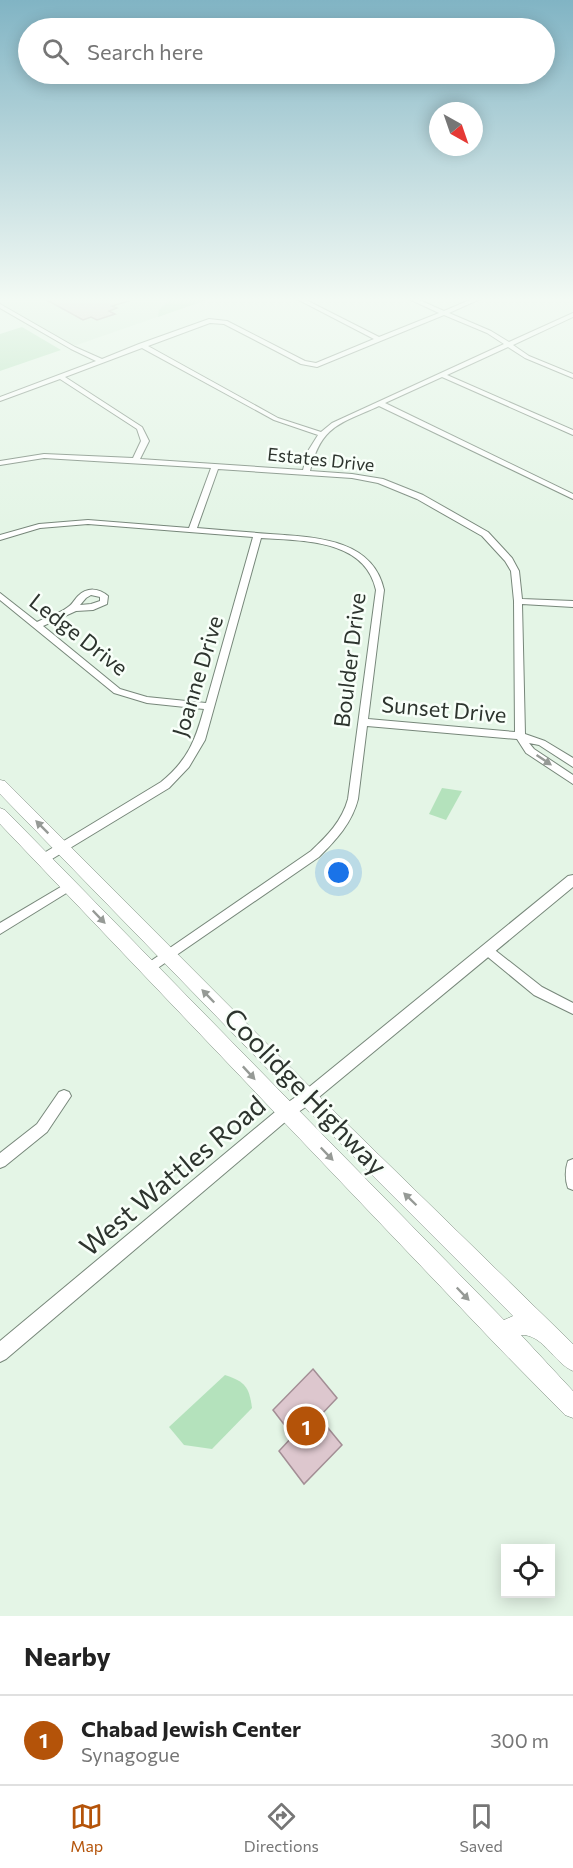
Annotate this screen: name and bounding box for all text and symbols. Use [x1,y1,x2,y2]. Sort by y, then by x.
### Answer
search box [18,18,555,84]
icon: search [39,35,72,68]
text: Search here [87,38,203,65]
north arrow [429,102,483,156]
street label: Estates Drive [266,442,376,476]
street label: Ledge Drive [24,587,134,681]
street label: Boulder Drive [327,591,371,729]
street label: Joanne Drive [166,612,228,740]
street label: Sunset Drive [380,690,508,728]
one-way arrow [536,755,552,766]
one-way arrow [35,821,49,835]
your location [324,858,353,887]
one-way arrow [92,909,106,924]
one-way arrow [201,988,215,1003]
street label: Coolidge Highway [218,1000,394,1182]
one-way arrow [242,1066,256,1081]
street label: West Wattles Road [72,1088,272,1262]
one-way arrow [320,1147,334,1162]
one-way arrow [403,1192,418,1206]
one-way arrow [456,1286,469,1301]
pin: 1 [286,1404,326,1448]
map controls [501,1544,555,1598]
button: locate [501,1544,555,1598]
text: Nearby [24,1640,111,1671]
text: Chabad Jewish Center [81,1715,301,1742]
text: 1 [39,1728,48,1752]
text: 300 m [490,1728,549,1752]
text: Synagogue [81,1742,180,1766]
tab: Map [70,1800,103,1855]
tab: Directions [244,1800,319,1855]
tab: Saved [459,1800,503,1855]

